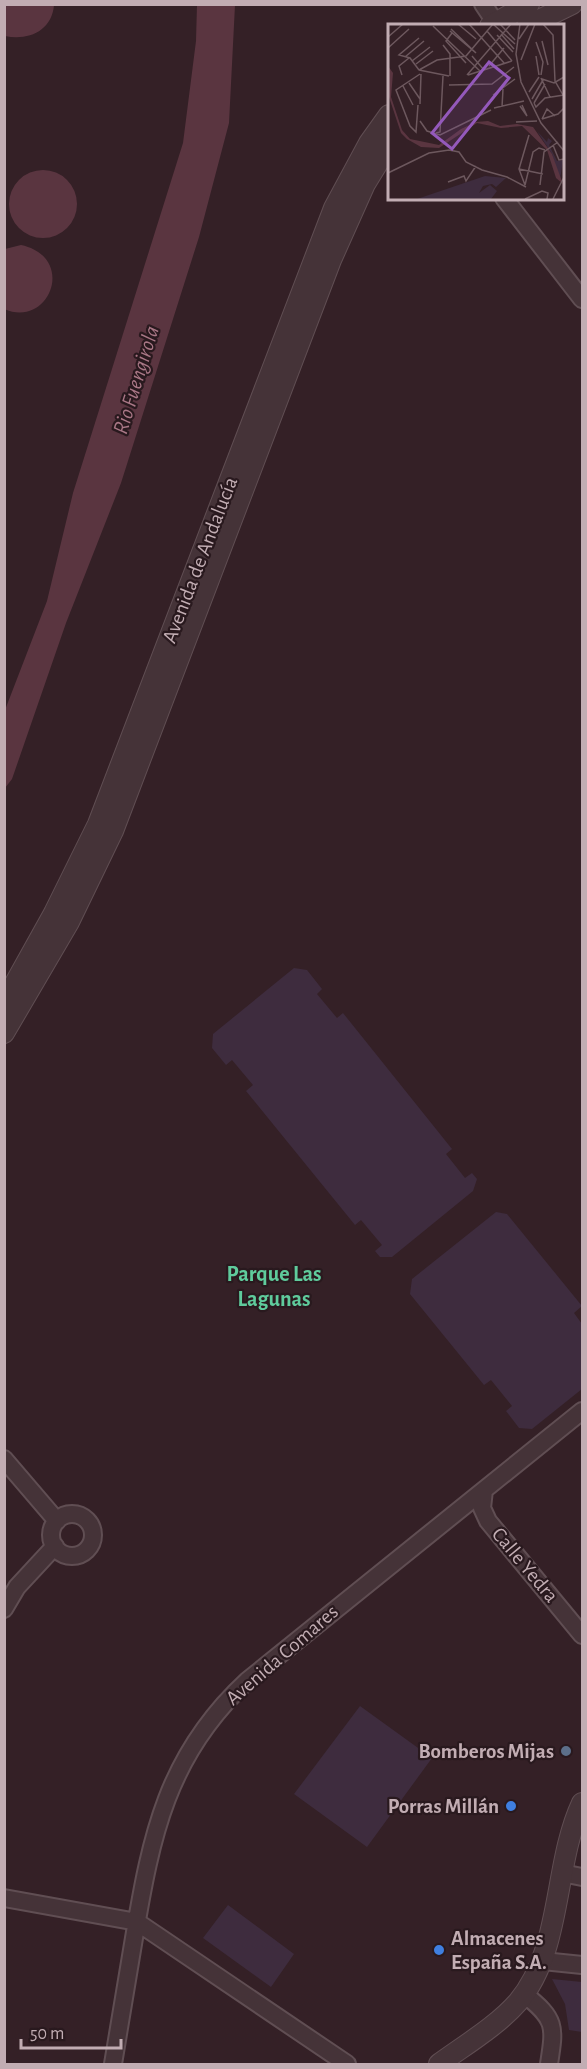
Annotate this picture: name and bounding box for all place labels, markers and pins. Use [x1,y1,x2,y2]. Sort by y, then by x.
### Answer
place label: Bomberos Mijas [419,1741,554,1762]
marker: Bomberos Mijas [559,1744,573,1758]
place label: Porras Millán [388,1796,499,1817]
marker: Porras Millán [504,1799,518,1813]
place label: Almacenes España S.A. [451,1928,547,1973]
marker: Almacenes España S.A. [432,1943,446,1957]

